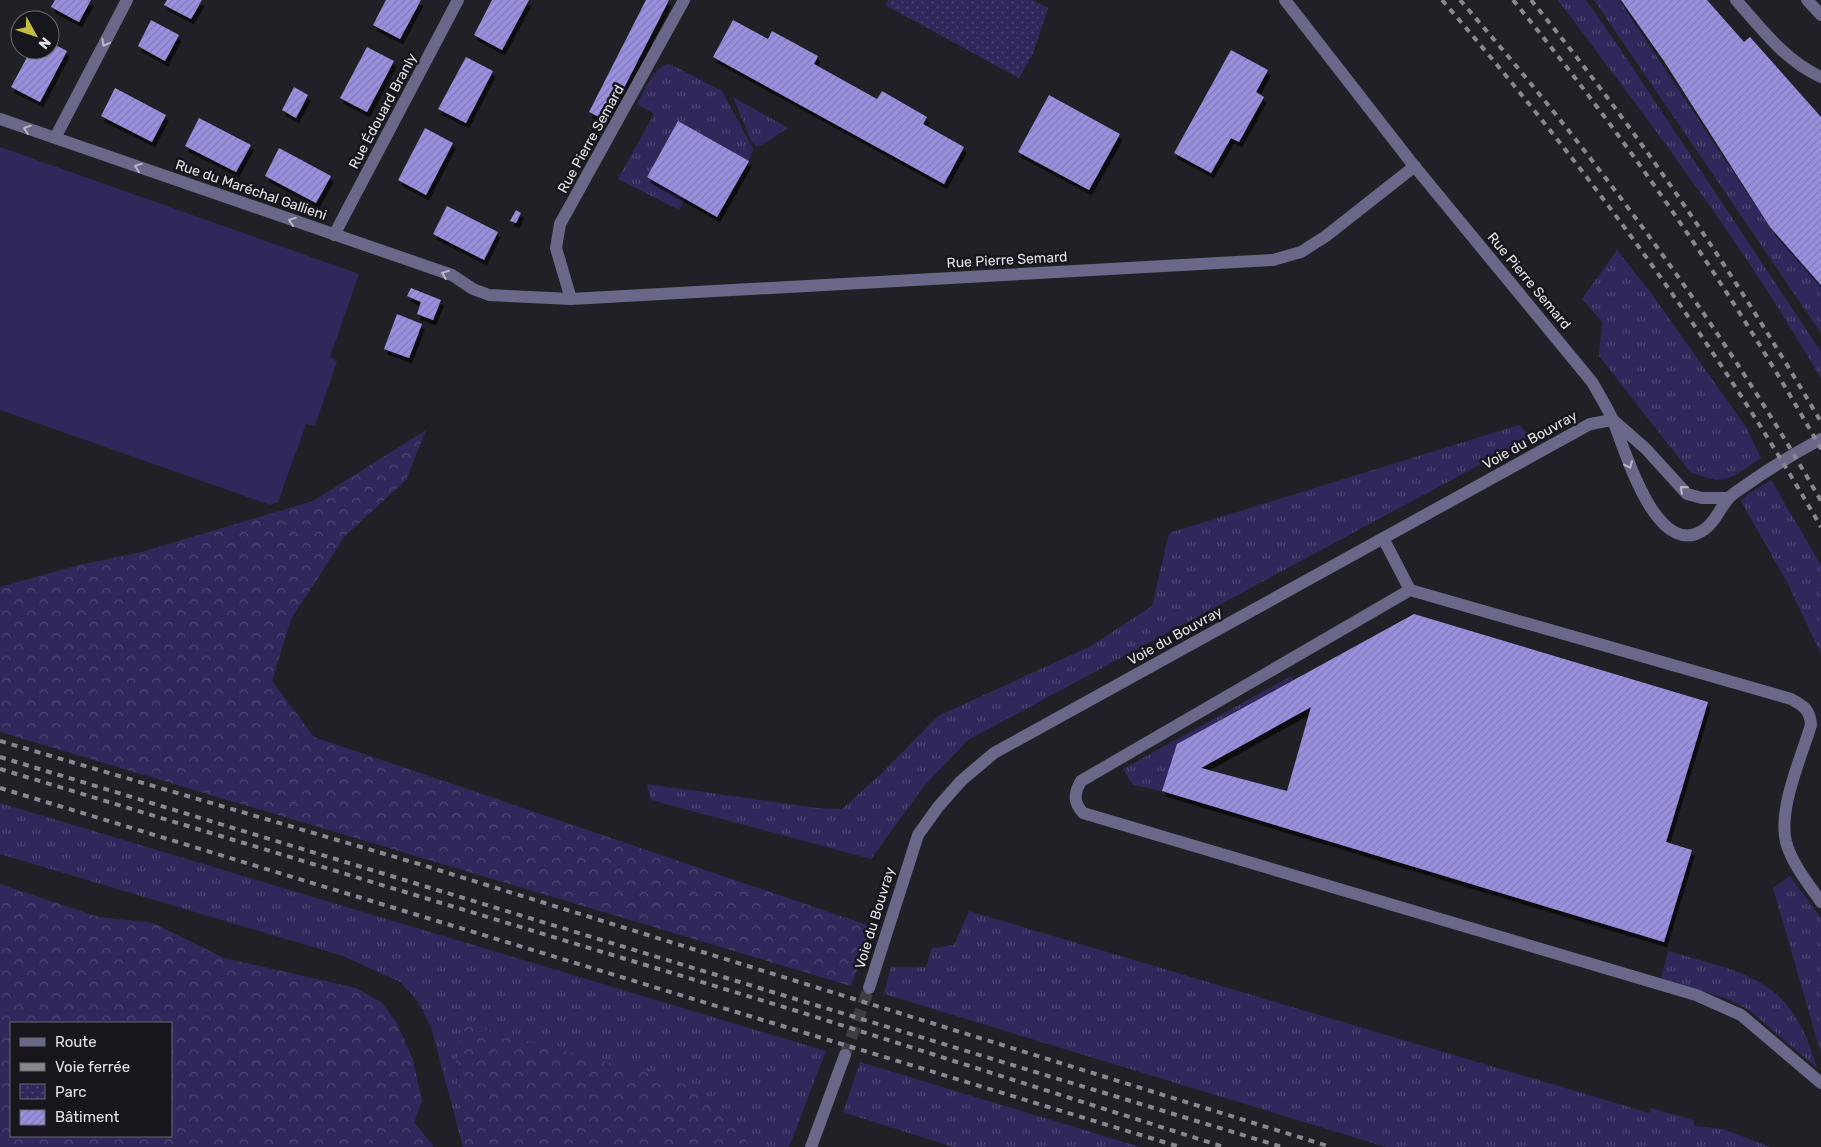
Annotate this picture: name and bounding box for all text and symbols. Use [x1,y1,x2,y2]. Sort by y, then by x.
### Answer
north arrow [10,10,60,60]
text: N [35,34,54,52]
one-way arrow [101,38,111,47]
street label: Rue Édouard Branly [344,50,421,172]
street label: Rue Pierre Semard [554,82,628,196]
one-way arrow [24,125,32,135]
street label: Rue du Maréchal Gallieni [173,156,329,224]
one-way arrow [135,163,143,173]
one-way arrow [288,217,297,227]
street label: Rue Pierre Semard [1484,229,1574,333]
street label: Rue Pierre Semard [946,248,1068,272]
one-way arrow [442,270,450,280]
street label: Voie du Bouvray [1480,407,1580,473]
one-way arrow [1623,460,1634,469]
one-way arrow [1679,486,1688,495]
street label: Voie du Bouvray [1125,603,1225,669]
street label: Voie du Bouvray [851,865,899,971]
legend [10,1022,172,1137]
text: Route [55,1033,97,1051]
text: Voie ferrée [55,1058,130,1076]
text: Parc [55,1083,87,1101]
text: Bâtiment [55,1108,119,1126]

